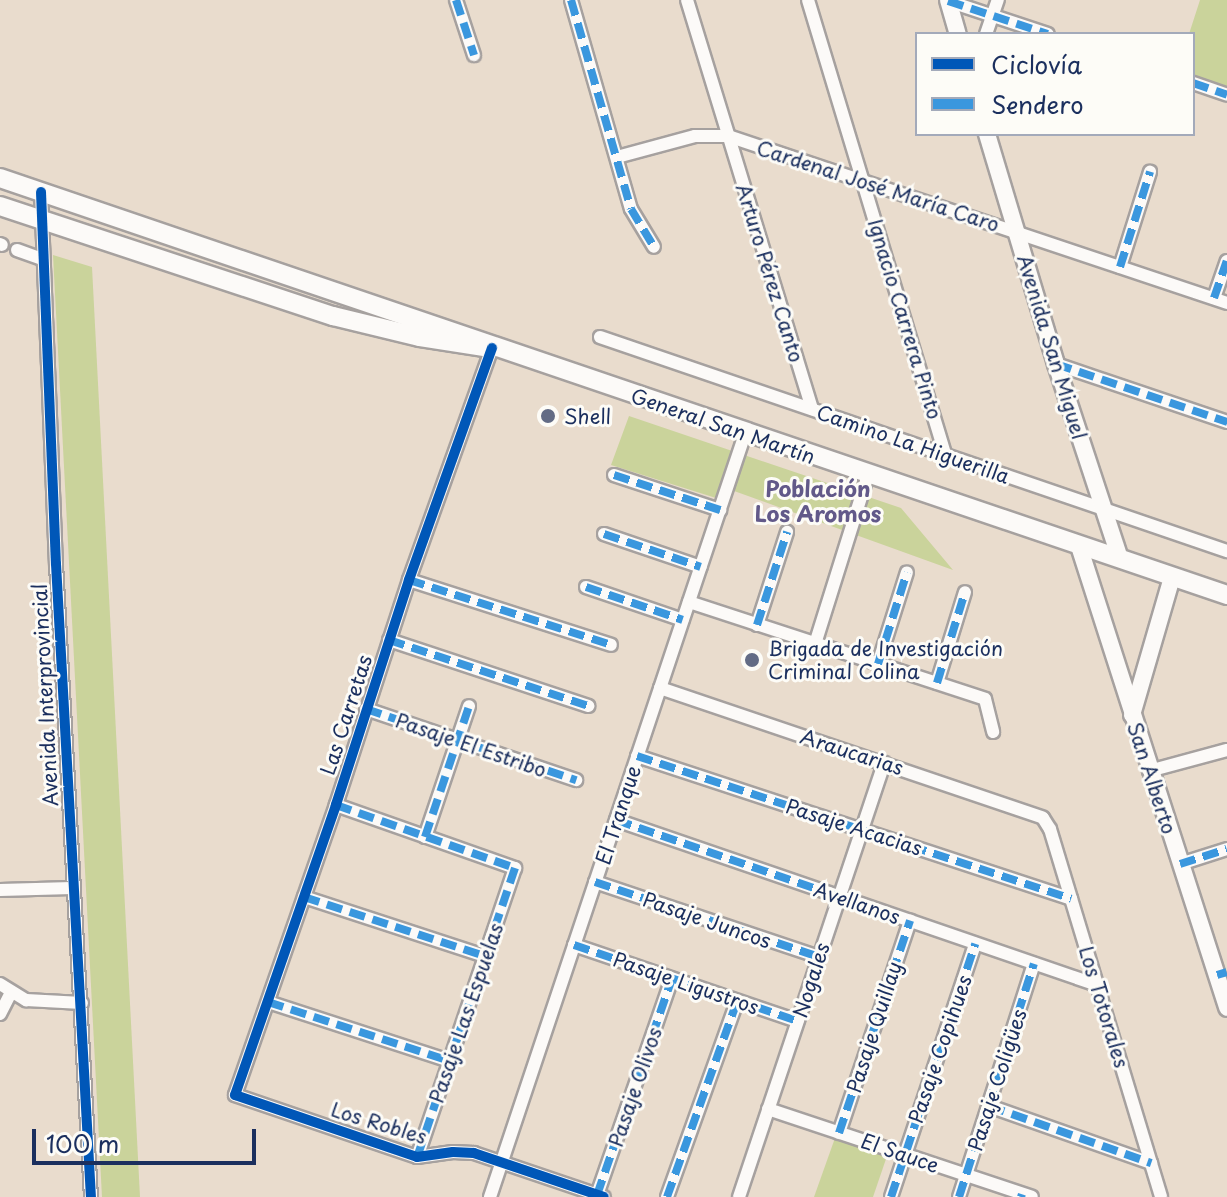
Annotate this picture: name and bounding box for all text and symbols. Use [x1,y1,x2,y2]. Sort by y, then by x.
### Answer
legend [915,32,1195,136]
text: Ciclovía [991,46,1082,82]
text: Sendero [991,86,1083,122]
street label: Cardenal José María Caro [753,135,1003,237]
street label: Arturo Pérez Canto [731,180,809,366]
street label: Ignacio Carrera Pinto [863,216,947,422]
street label: Avenida San Miguel [1013,253,1091,441]
street label: General San Martín [628,383,818,469]
street label: Camino La Higuerilla [813,400,1013,488]
place label: Shell [564,404,611,428]
marker: Shell [539,407,557,425]
district label: Población Los Aromos [754,474,882,526]
street label: Avenida Interprovincial [27,583,63,807]
place label: Brigada de Investigación Criminal Colina [768,636,1004,683]
marker: Brigada de Investigación Criminal Colina [743,651,761,669]
street label: Las Carretas [315,652,377,778]
street label: Pasaje El Estribo [392,708,550,782]
street label: San Alberto [1123,720,1181,836]
street label: Araucarias [797,724,907,780]
street label: El Tranque [591,762,645,868]
street label: Pasaje Acacias [781,793,927,861]
street label: Avellanos [811,877,903,929]
street label: Pasaje Juncos [640,887,774,953]
street label: Pasaje Las Espuelas [424,919,508,1107]
street label: Nogales [788,939,834,1021]
street label: Los Totorales [1074,943,1134,1071]
street label: Pasaje Ligustros [610,947,762,1019]
street label: Pasaje Quillay [842,959,906,1095]
street label: Pasaje Copihues [903,971,977,1127]
street label: Pasaje Coligües [963,1006,1031,1154]
street label: Pasaje Olivos [603,1024,667,1150]
street label: Los Robles [328,1097,430,1149]
scale bar [36,1113,260,1163]
text: 100 m [46,1125,119,1161]
street label: El Sauce [858,1128,942,1178]

